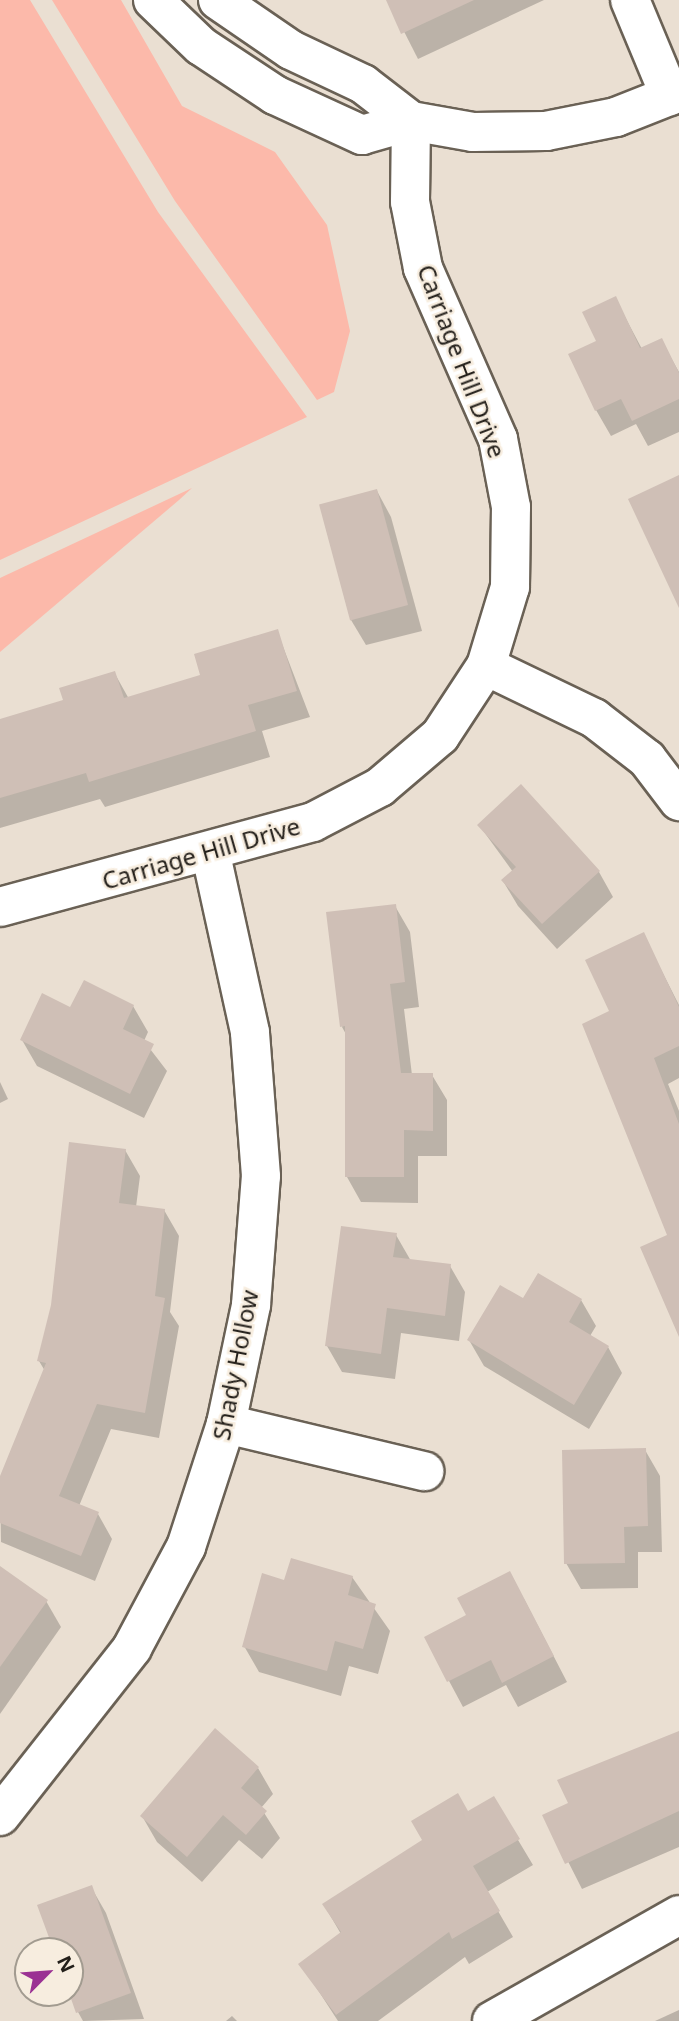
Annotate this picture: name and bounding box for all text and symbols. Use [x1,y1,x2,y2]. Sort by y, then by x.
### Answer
street label: Carriage Hill Drive [412,260,512,462]
street label: Carriage Hill Drive [99,811,303,895]
street label: Shady Hollow [206,1287,264,1443]
north arrow [14,1937,84,2007]
text: N [51,1951,81,1976]

